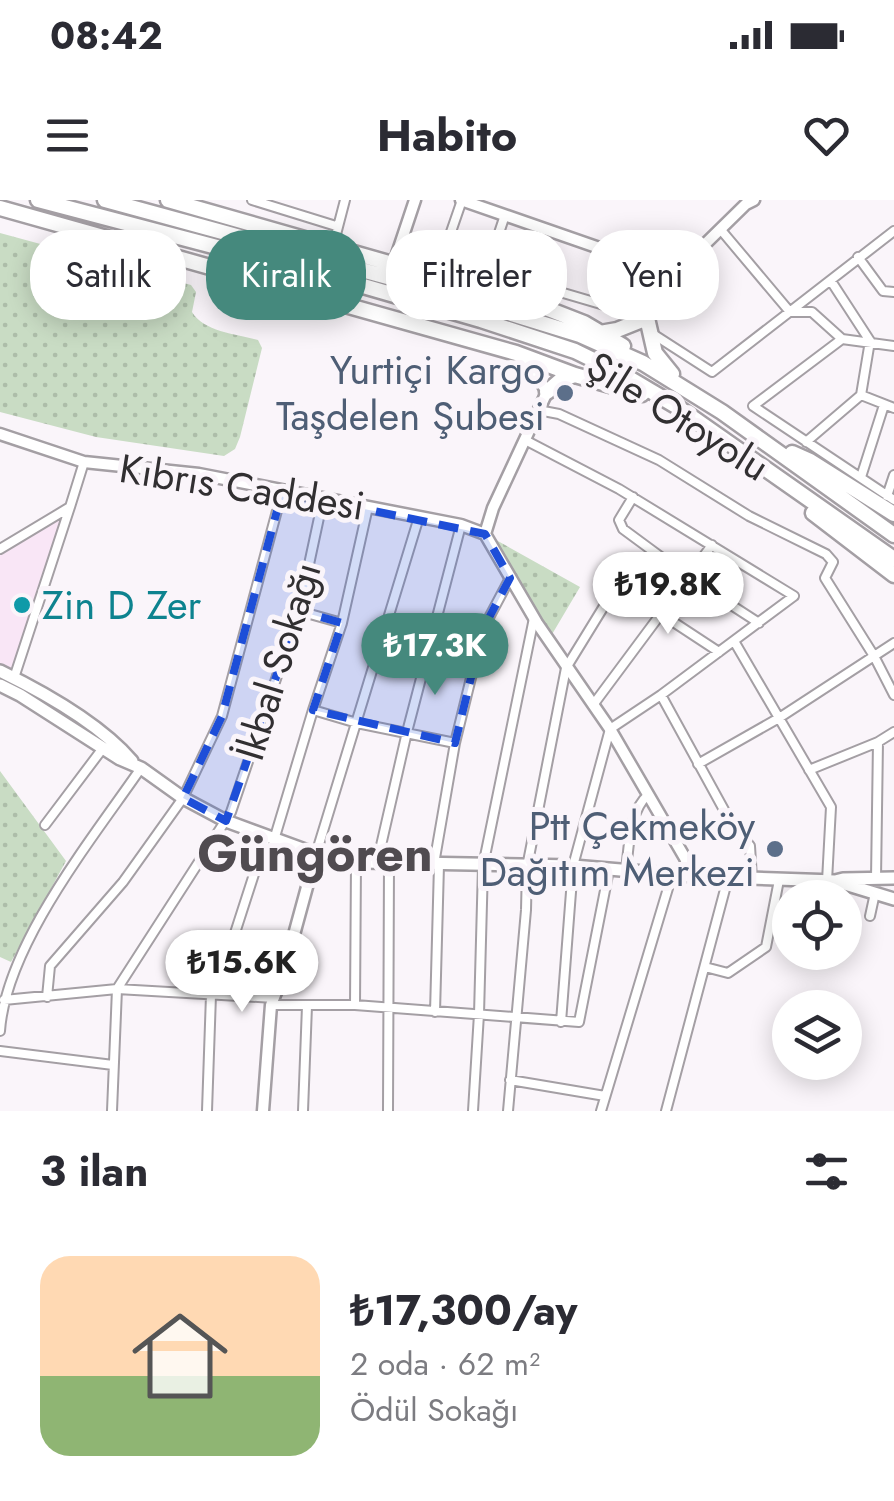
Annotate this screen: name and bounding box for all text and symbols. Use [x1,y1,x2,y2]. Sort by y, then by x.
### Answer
text: 08:42 [50,8,163,63]
text: Habito [377,103,517,168]
icon: menu [40,108,95,163]
icon: heart [799,108,854,163]
chip: Satılık [30,230,186,320]
chip: Kiralık [206,230,366,320]
chip: Filtreler [386,230,567,320]
chip: Yeni [587,230,719,320]
street label: Şile Otoyolu [575,337,781,495]
place label: Yurtiçi Kargo Taşdelen Şubesi [276,341,545,445]
marker: Yurtiçi Kargo Taşdelen Şubesi [554,382,576,404]
street label: Kıbrıs Caddesi [115,439,369,535]
pin: ₺19.8K [587,552,749,637]
street label: İkbal Sokağı [220,555,336,767]
text: ₺19.8K [615,561,721,607]
place label: Zin D Zer [42,576,202,634]
marker: Zin D Zer [11,594,33,616]
pin: ₺17.3K [354,613,516,698]
text: ₺17.3K [383,622,487,668]
place label: Ptt Çekmeköy Dağıtım Merkezi [480,797,755,901]
district label: Güngören [197,817,433,890]
marker: Ptt Çekmeköy Dağıtım Merkezi [764,838,786,860]
map controls [772,880,862,1080]
button: locate [772,880,862,970]
pin: ₺15.6K [161,930,323,1015]
text: ₺15.6K [187,939,297,985]
button: layers [772,990,862,1080]
text: 3 ilan [40,1141,148,1202]
icon: filters [799,1144,854,1199]
text: ₺17,300/ay [350,1280,577,1341]
icon: home [120,1296,240,1416]
text: 2 oda · 62 m² [350,1341,540,1387]
text: Ödül Sokağı [350,1387,518,1433]

